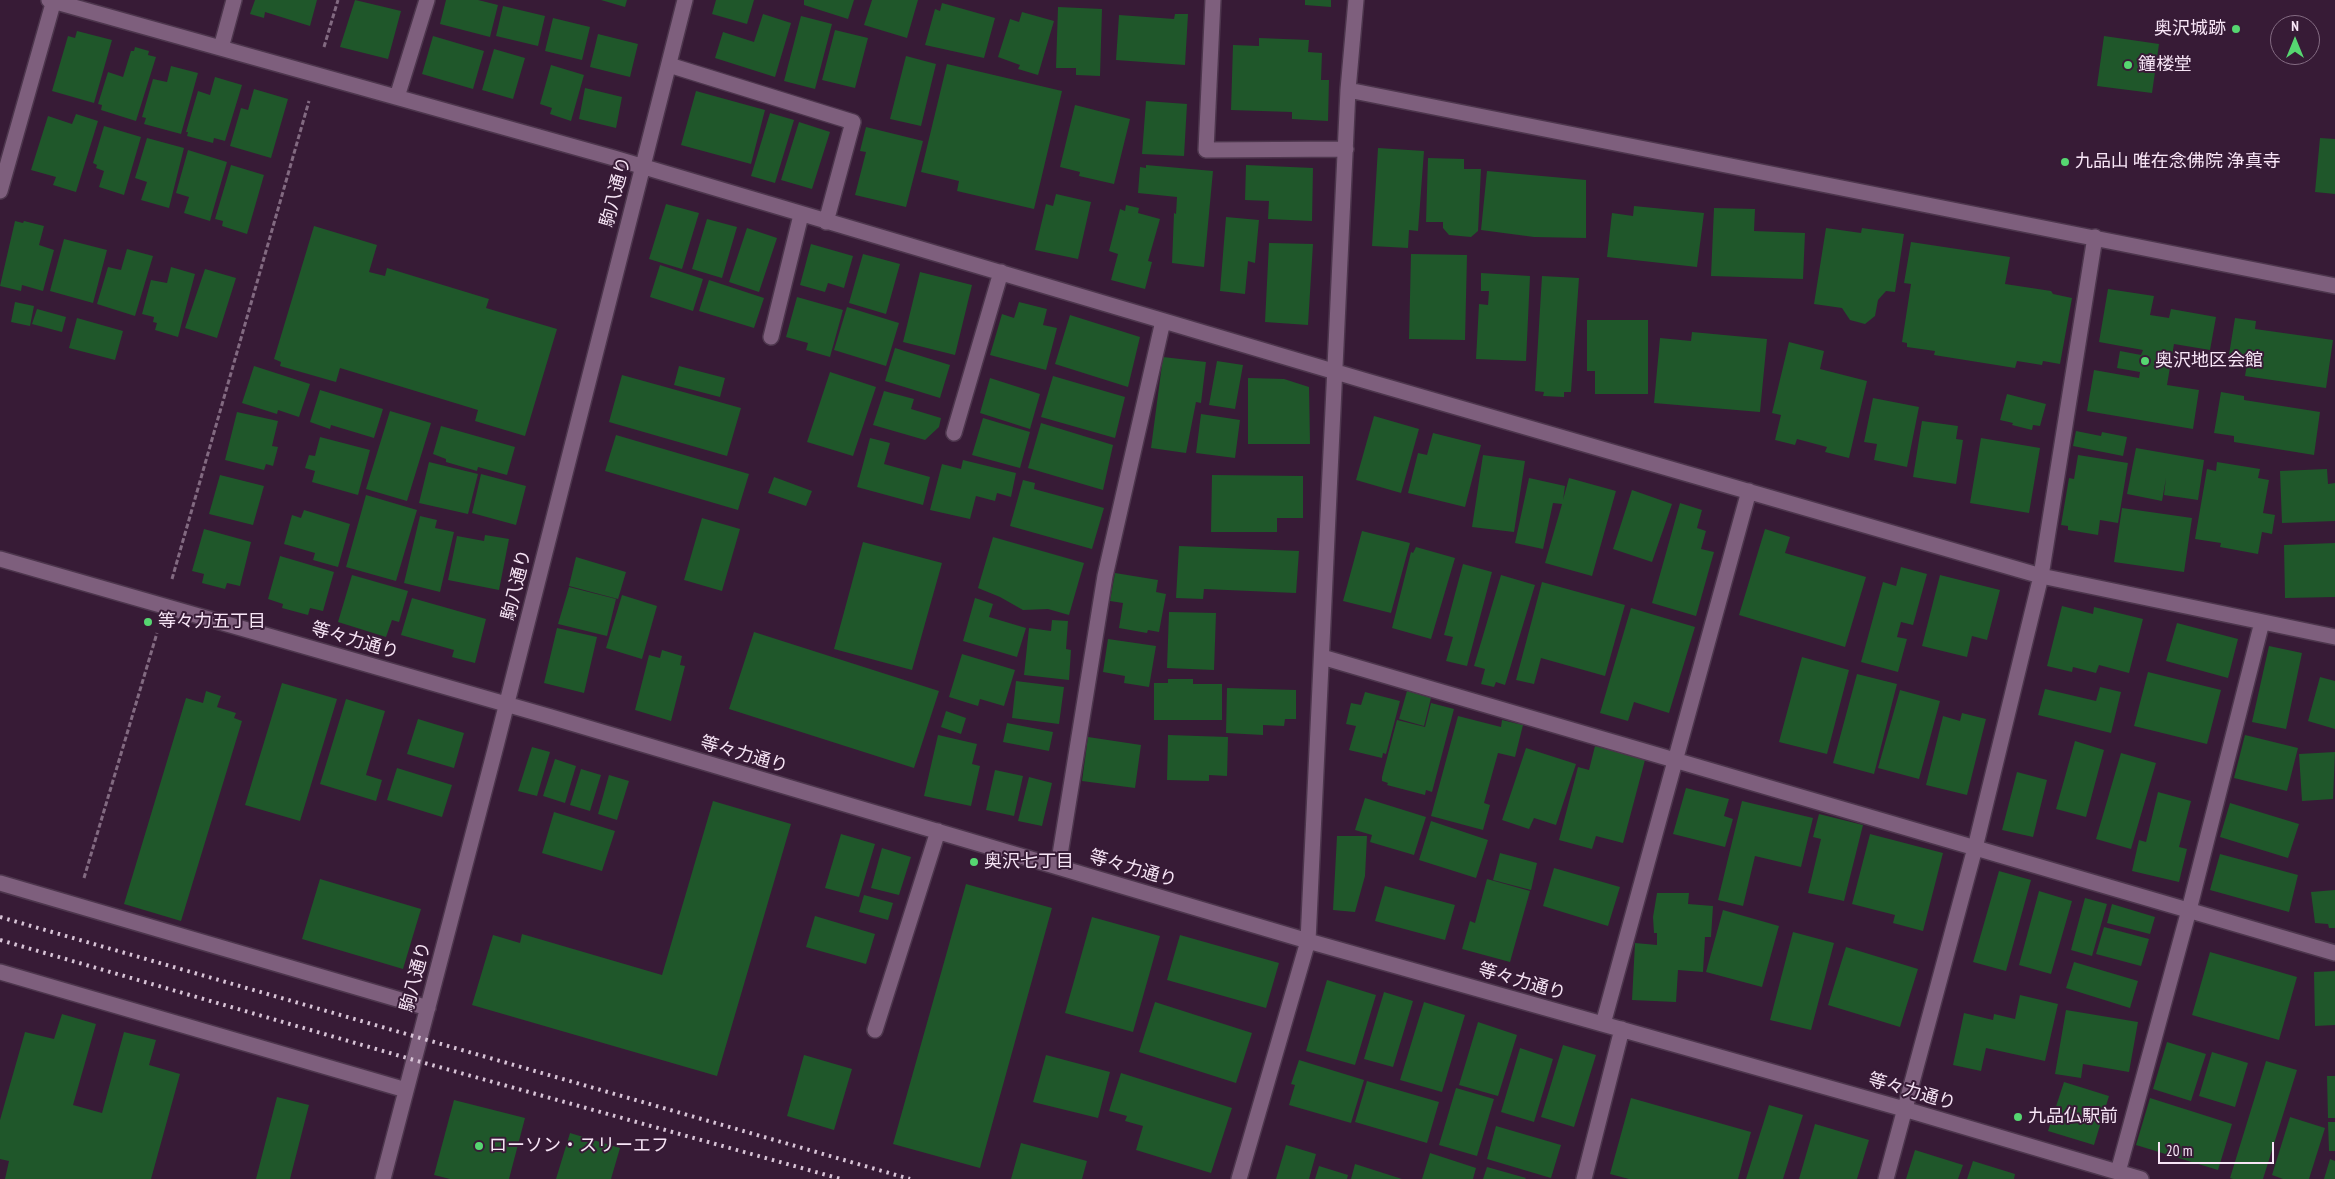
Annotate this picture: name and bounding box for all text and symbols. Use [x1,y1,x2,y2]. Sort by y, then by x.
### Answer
north arrow [2270,15,2320,65]
text: N [2291,17,2299,35]
place label: 奥沢城跡 [2154,18,2226,40]
marker: 奥沢城跡 [2230,23,2242,35]
place label: 鐘楼堂 [2138,54,2192,76]
marker: 鐘楼堂 [2122,59,2134,71]
place label: 九品山 唯在念佛院 浄真寺 [2075,151,2281,173]
street label: 駒八通り [596,154,636,230]
marker: 九品山 唯在念佛院 浄真寺 [2059,156,2071,168]
place label: 奥沢地区会館 [2155,350,2263,372]
marker: 奥沢地区会館 [2139,355,2151,367]
street label: 駒八通り [498,547,536,623]
place label: 等々力五丁目 [158,611,266,633]
marker: 等々力五丁目 [142,616,154,628]
street label: 等々力通り [309,618,401,664]
street label: 等々力通り [698,732,790,778]
street label: 等々力通り [1087,846,1179,892]
place label: 奥沢七丁目 [984,851,1074,873]
marker: 奥沢七丁目 [968,856,980,868]
street label: 駒八通り [396,939,436,1015]
street label: 等々力通り [1476,959,1568,1005]
street label: 等々力通り [1866,1069,1958,1115]
place label: 九品仏駅前 [2028,1106,2118,1128]
marker: 九品仏駅前 [2012,1111,2024,1123]
scale bar [2160,1132,2276,1164]
place label: ローソン・スリーエフ [489,1135,669,1157]
marker: ローソン・スリーエフ [473,1140,485,1152]
text: 20 m [2166,1141,2192,1160]

